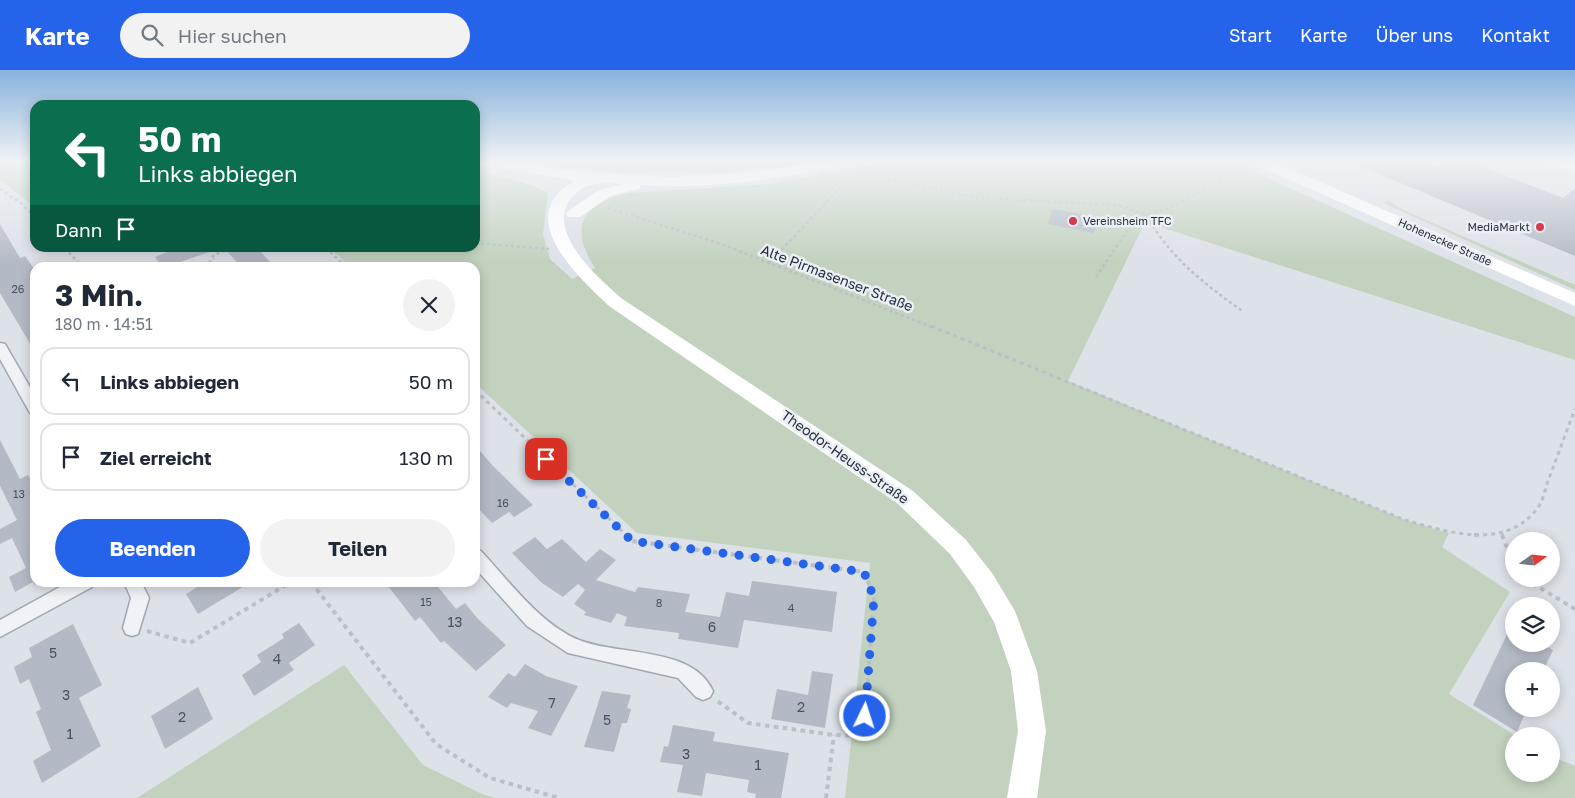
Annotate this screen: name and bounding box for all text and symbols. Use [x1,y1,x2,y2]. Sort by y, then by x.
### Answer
search box [120,13,470,58]
text: Karte [25,21,90,50]
icon: search [138,21,166,49]
text: Hier suchen [178,24,287,47]
text: Start [1229,24,1272,46]
text: Karte [1300,24,1347,46]
text: Über uns [1375,24,1453,46]
text: Kontakt [1481,24,1550,46]
text: 50 m [138,118,221,160]
icon: left [55,120,120,185]
text: Links abbiegen [138,160,298,187]
place label: Vereinsheim TFC [1083,214,1172,227]
icon: arrive [112,215,140,243]
marker: Vereinsheim TFC [1067,215,1079,227]
street label: Hohenecker Straße [1396,215,1494,268]
text: Dann [55,218,102,241]
place label: MediaMarkt [1467,220,1530,233]
marker: MediaMarkt [1534,221,1546,233]
street label: Alte Pirmasenser Straße [759,241,916,314]
text: 3 Min. [55,277,143,313]
button: close [403,279,455,331]
house number: 26 [11,282,25,295]
text: 180 m · 14:51 [55,314,153,334]
icon: left [57,367,85,395]
text: Links abbiegen [100,370,239,393]
text: 50 m [409,370,453,393]
street label: Theodor-Heuss-Straße [778,406,912,507]
pin [525,438,567,480]
icon: arrive [57,443,85,471]
icon: arrive [532,445,560,473]
text: Ziel erreicht [100,446,212,469]
text: 130 m [399,446,453,469]
house number: 13 [13,487,25,500]
house number: 16 [497,496,509,509]
button: Beenden [55,519,250,577]
button: Teilen [260,519,455,577]
north arrow [1505,532,1560,588]
map controls [1505,532,1560,782]
house number: 15 [420,595,432,608]
house number: 8 [656,596,663,609]
button: layers [1505,597,1560,652]
house number: 4 [788,601,795,614]
house number: 13 [448,613,462,630]
house number: 6 [708,618,716,635]
house number: 5 [49,644,57,661]
house number: 4 [273,650,281,667]
button: + [1505,662,1560,717]
house number: 3 [62,686,70,703]
position arrow [838,689,890,741]
house number: 7 [548,694,556,711]
house number: 2 [797,698,805,715]
house number: 2 [178,708,186,725]
house number: 5 [603,711,611,728]
house number: 1 [67,725,74,742]
button: − [1505,727,1560,782]
house number: 3 [682,745,690,762]
house number: 1 [755,756,762,773]

